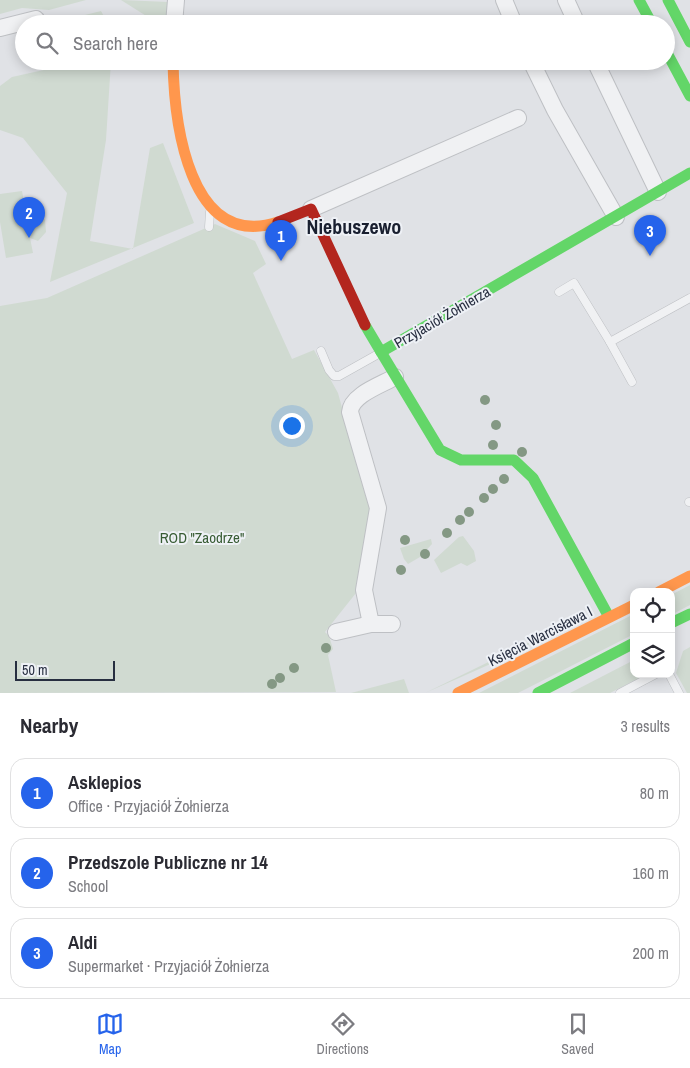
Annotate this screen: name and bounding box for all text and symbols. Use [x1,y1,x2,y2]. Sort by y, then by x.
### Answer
search box [15,15,675,70]
icon: search [33,29,61,57]
text: Search here [73,30,158,56]
pin: 2 [13,197,45,238]
district label: Niebuszewo [307,213,401,240]
pin: 3 [634,215,666,256]
pin: 1 [265,220,297,261]
street label: Przyjaciół Żołnierza [390,281,494,353]
your location [279,413,305,439]
park label: ROD "Zaodrze" [160,527,244,548]
map controls [630,588,675,678]
button: locate [630,588,675,633]
street label: Księcia Warcisława I [484,601,596,671]
button: layers [630,633,675,678]
scale bar [15,658,115,681]
text: 50 m [22,661,48,679]
text: Nearby [20,711,78,740]
text: 3 results [620,715,670,737]
text: Asklepios [68,769,142,795]
text: 1 [33,782,41,804]
text: 80 m [640,782,669,804]
text: Office · Przyjaciół Żołnierza [68,795,229,817]
text: Przedszole Publiczne nr 14 [68,849,268,875]
text: 2 [33,862,41,884]
text: 160 m [633,862,669,884]
text: School [68,875,108,897]
text: Aldi [68,929,97,955]
text: 3 [33,942,41,964]
text: 200 m [633,942,669,964]
text: Supermarket · Przyjaciół Żołnierza [68,955,269,977]
tab: Map [96,1010,124,1058]
tab: Directions [317,1010,369,1058]
tab: Saved [561,1010,594,1058]

